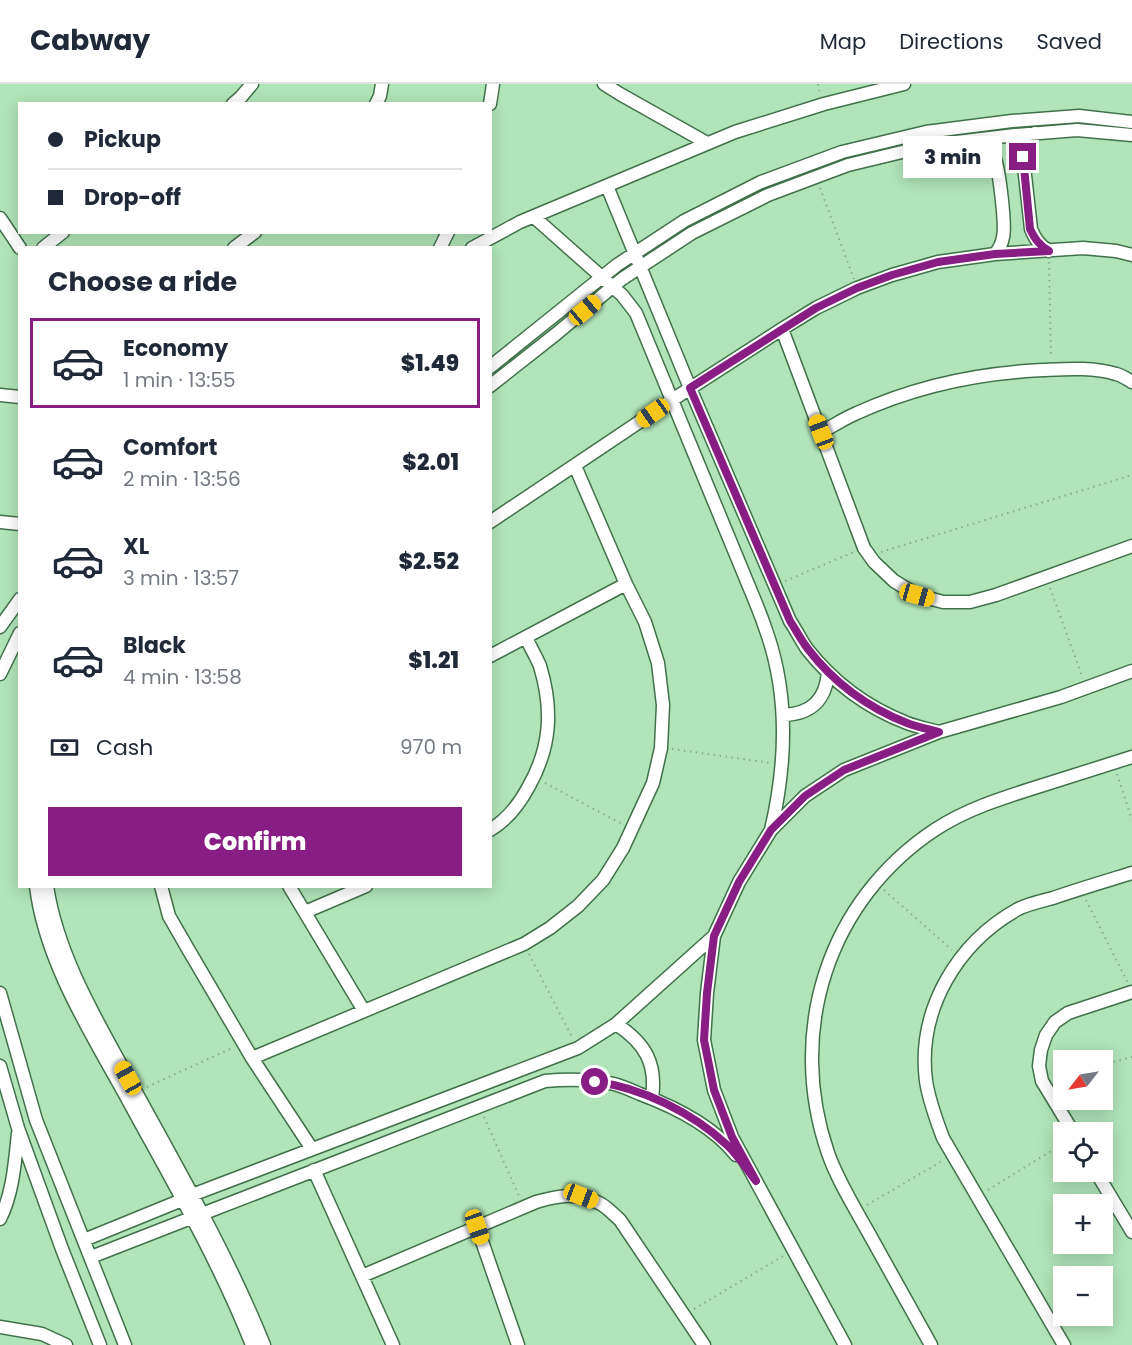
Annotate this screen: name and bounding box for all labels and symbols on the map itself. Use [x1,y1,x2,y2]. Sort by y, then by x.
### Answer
callout: 3 min [903,136,1002,178]
route end [1009,143,1036,170]
car [565,292,605,328]
car [633,395,673,431]
car [806,412,836,452]
car [897,581,937,609]
north arrow [1053,1050,1113,1110]
car [111,1058,145,1098]
route start [581,1068,608,1095]
car [561,1181,601,1211]
car [463,1207,491,1247]

